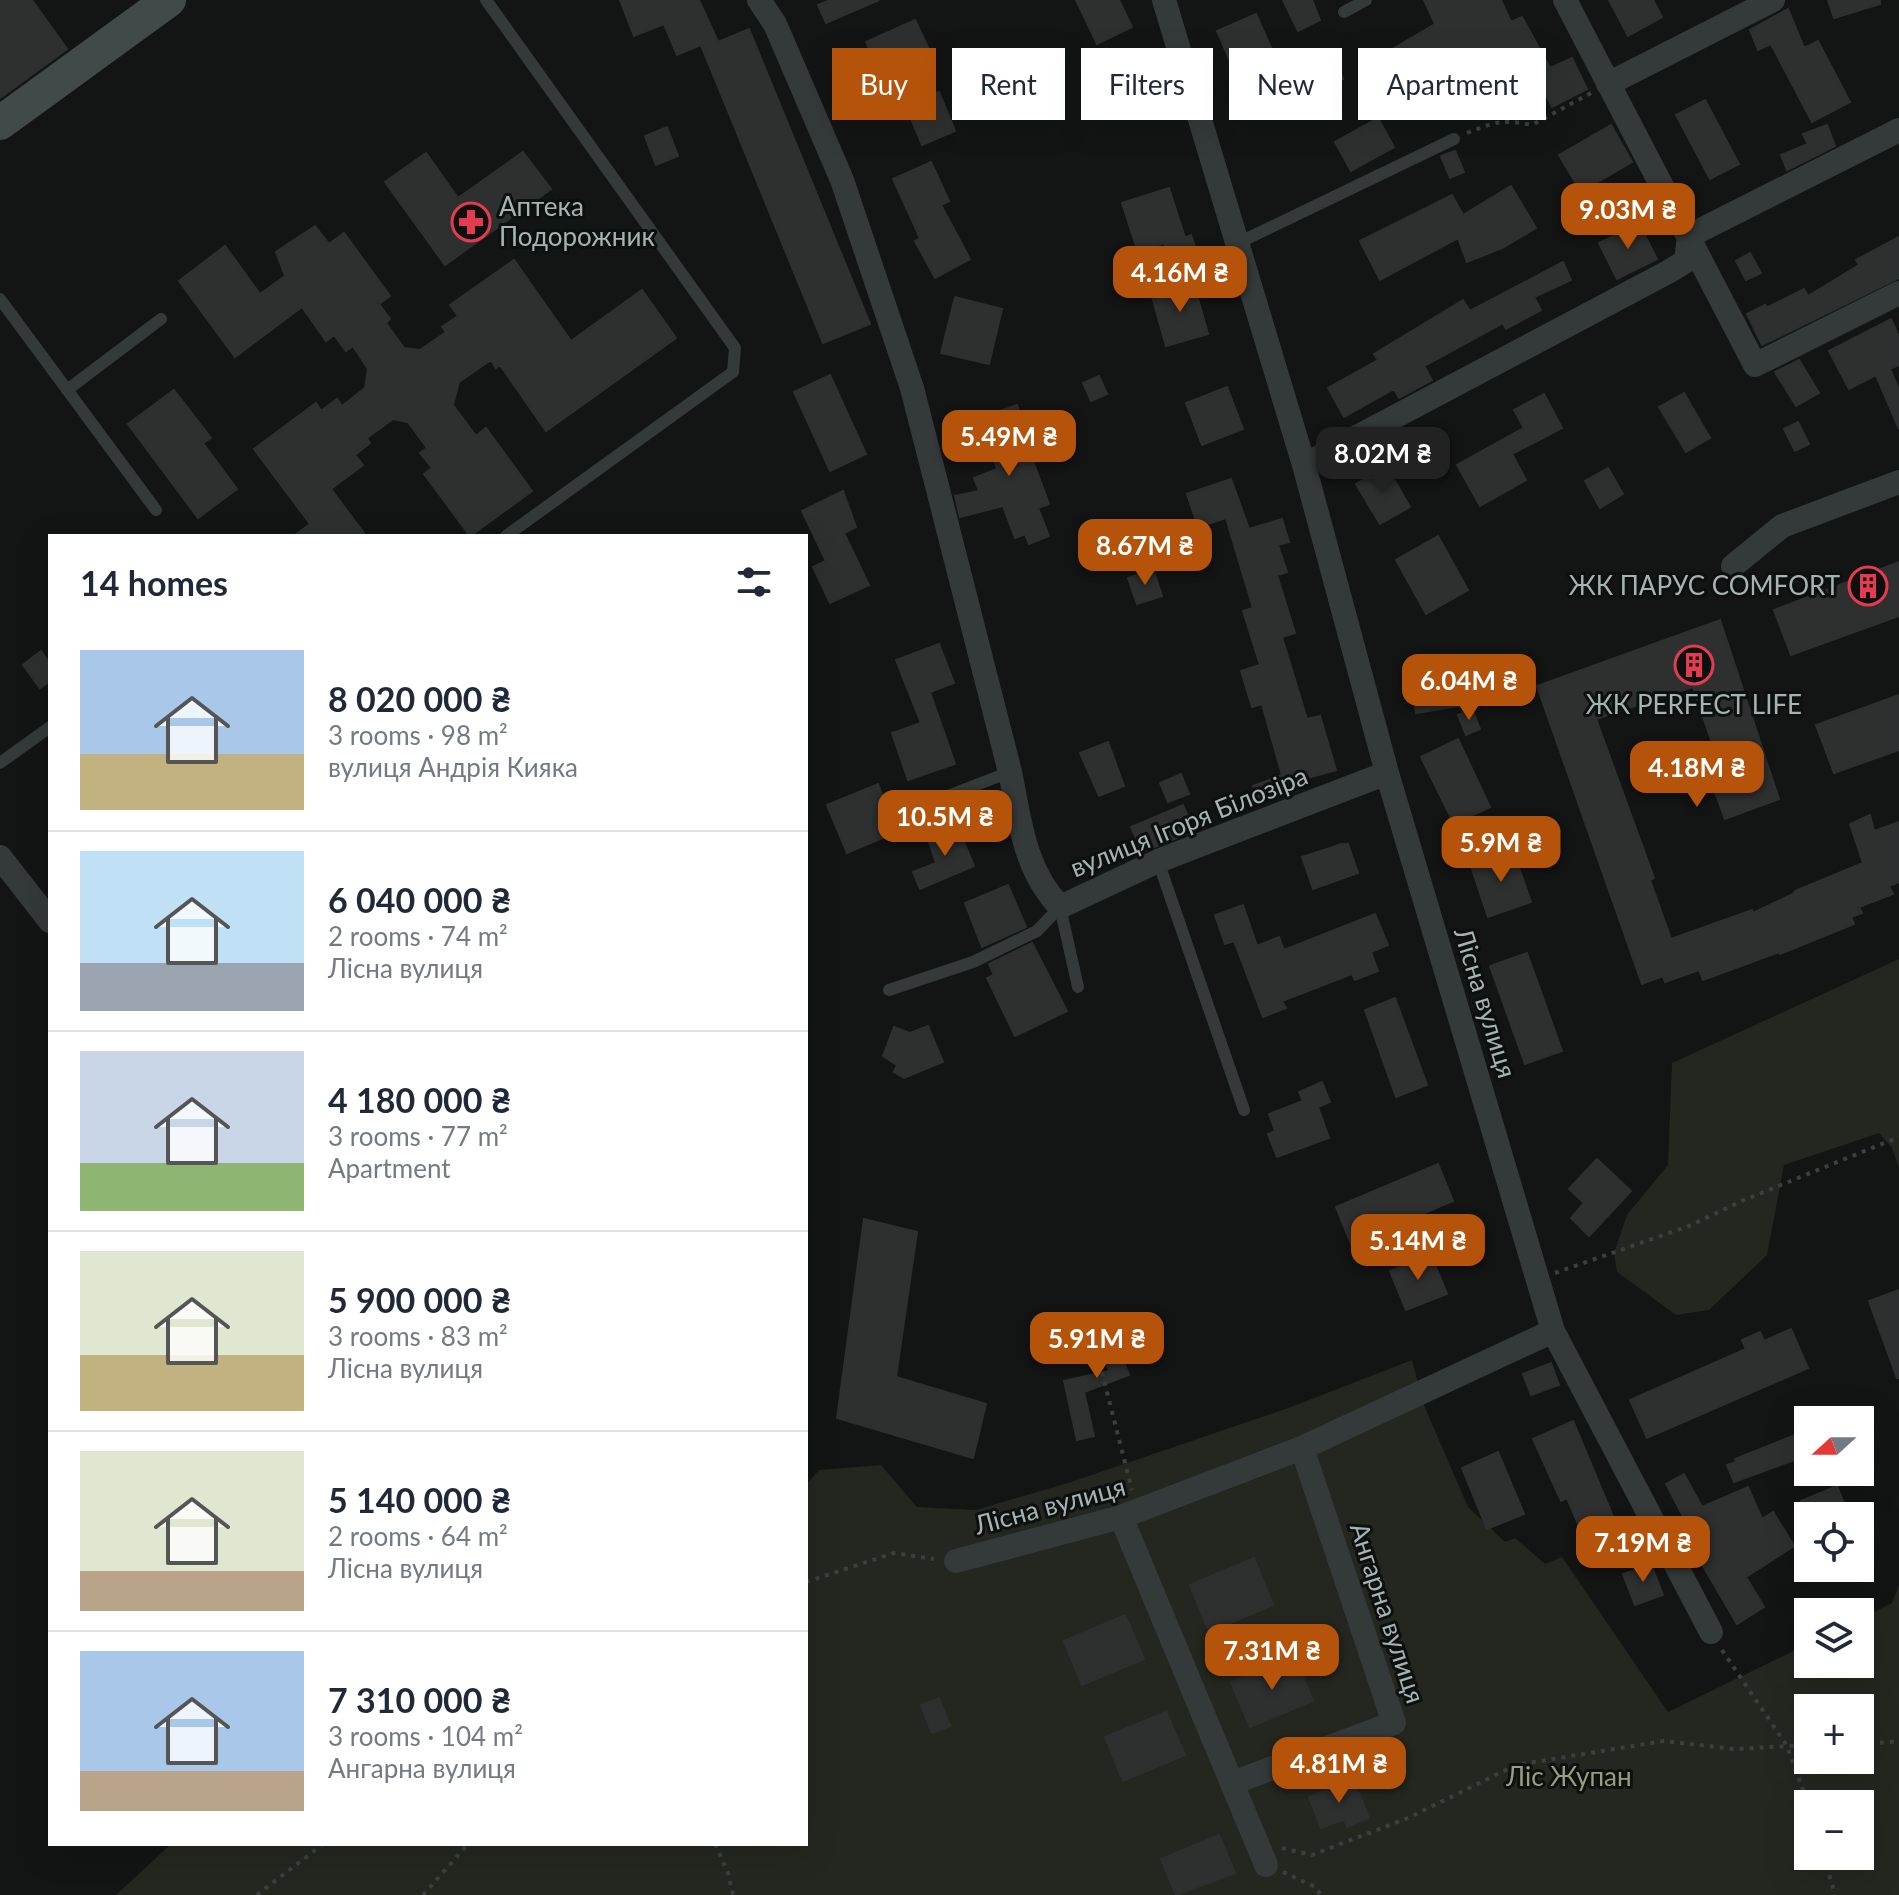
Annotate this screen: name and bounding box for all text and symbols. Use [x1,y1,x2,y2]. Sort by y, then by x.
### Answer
chip: Buy [832,48,936,120]
chip: Rent [952,48,1065,120]
chip: Filters [1081,48,1213,120]
chip: New [1229,48,1342,120]
chip: Apartment [1358,48,1546,120]
pin: 9.03M ₴ [1554,183,1702,251]
place label: Аптека Подорожник [499,190,655,252]
text: 9.03M ₴ [1579,193,1677,225]
pharmacy icon: Аптека Подорожник [450,201,492,243]
pin: 4.16M ₴ [1106,246,1254,314]
text: 4.16M ₴ [1131,256,1229,288]
pin: 5.49M ₴ [935,410,1083,478]
text: 5.49M ₴ [960,420,1058,452]
pin: 8.02M ₴ [1309,427,1457,495]
text: 8.02M ₴ [1334,437,1432,469]
pin: 8.67M ₴ [1071,519,1219,587]
text: 8.67M ₴ [1096,529,1194,561]
icon: filters [732,560,776,604]
text: 14 homes [80,562,228,603]
building icon: ЖК ПАРУС COMFORT [1847,565,1889,607]
place label: ЖК ПАРУС COMFORT [1569,569,1840,601]
building icon: ЖК PERFECT LIFE [1673,644,1715,686]
pin: 6.04M ₴ [1395,654,1543,722]
text: 6.04M ₴ [1420,664,1518,696]
text: 8 020 000 ₴ [328,678,511,719]
icon: home [144,682,240,778]
place label: ЖК PERFECT LIFE [1586,688,1802,720]
text: 3 rooms · 98 m² [328,719,508,751]
pin: 4.18M ₴ [1623,741,1771,809]
text: вулиця Андрія Кияка [328,751,578,783]
text: 4.18M ₴ [1648,751,1746,783]
street label: вулиця Ігоря Білозіра [1065,759,1312,883]
pin: 10.5M ₴ [871,790,1019,858]
text: 10.5M ₴ [896,800,994,832]
pin: 5.9M ₴ [1436,816,1566,884]
text: 5.9M ₴ [1460,826,1543,858]
text: 6 040 000 ₴ [328,879,511,920]
icon: home [144,883,240,979]
text: 2 rooms · 74 m² [328,920,508,952]
street label: Лісна вулиця [1448,923,1524,1082]
text: Лісна вулиця [328,952,483,984]
text: 4 180 000 ₴ [328,1079,511,1120]
icon: home [144,1083,240,1179]
text: 3 rooms · 77 m² [328,1120,508,1152]
text: Apartment [328,1152,451,1184]
pin: 5.14M ₴ [1344,1214,1492,1282]
text: 5.14M ₴ [1369,1224,1467,1256]
text: 5 900 000 ₴ [328,1279,511,1320]
icon: home [144,1283,240,1379]
pin: 5.91M ₴ [1023,1312,1171,1380]
text: 3 rooms · 83 m² [328,1320,508,1352]
text: 5.91M ₴ [1048,1322,1146,1354]
text: Лісна вулиця [328,1352,483,1384]
north arrow [1794,1406,1874,1486]
map controls [1794,1406,1874,1870]
street label: Лісна вулиця [970,1470,1129,1541]
text: 5 140 000 ₴ [328,1479,511,1520]
icon: home [144,1483,240,1579]
button: locate [1794,1502,1874,1582]
pin: 7.19M ₴ [1569,1516,1717,1584]
street label: Ангарна вулиця [1344,1518,1432,1707]
text: 2 rooms · 64 m² [328,1520,508,1552]
text: 7.19M ₴ [1594,1526,1692,1558]
text: Лісна вулиця [328,1552,483,1584]
button: layers [1794,1598,1874,1678]
pin: 7.31M ₴ [1198,1624,1346,1692]
text: 7.31M ₴ [1223,1634,1321,1666]
text: 7 310 000 ₴ [328,1679,511,1720]
icon: home [144,1683,240,1779]
button: + [1794,1694,1874,1774]
text: 3 rooms · 104 m² [328,1720,523,1752]
pin: 4.81M ₴ [1265,1737,1413,1805]
text: 4.81M ₴ [1290,1747,1388,1779]
text: Ангарна вулиця [328,1752,516,1784]
park label: Ліс Жупан [1505,1760,1632,1792]
button: − [1794,1790,1874,1870]

